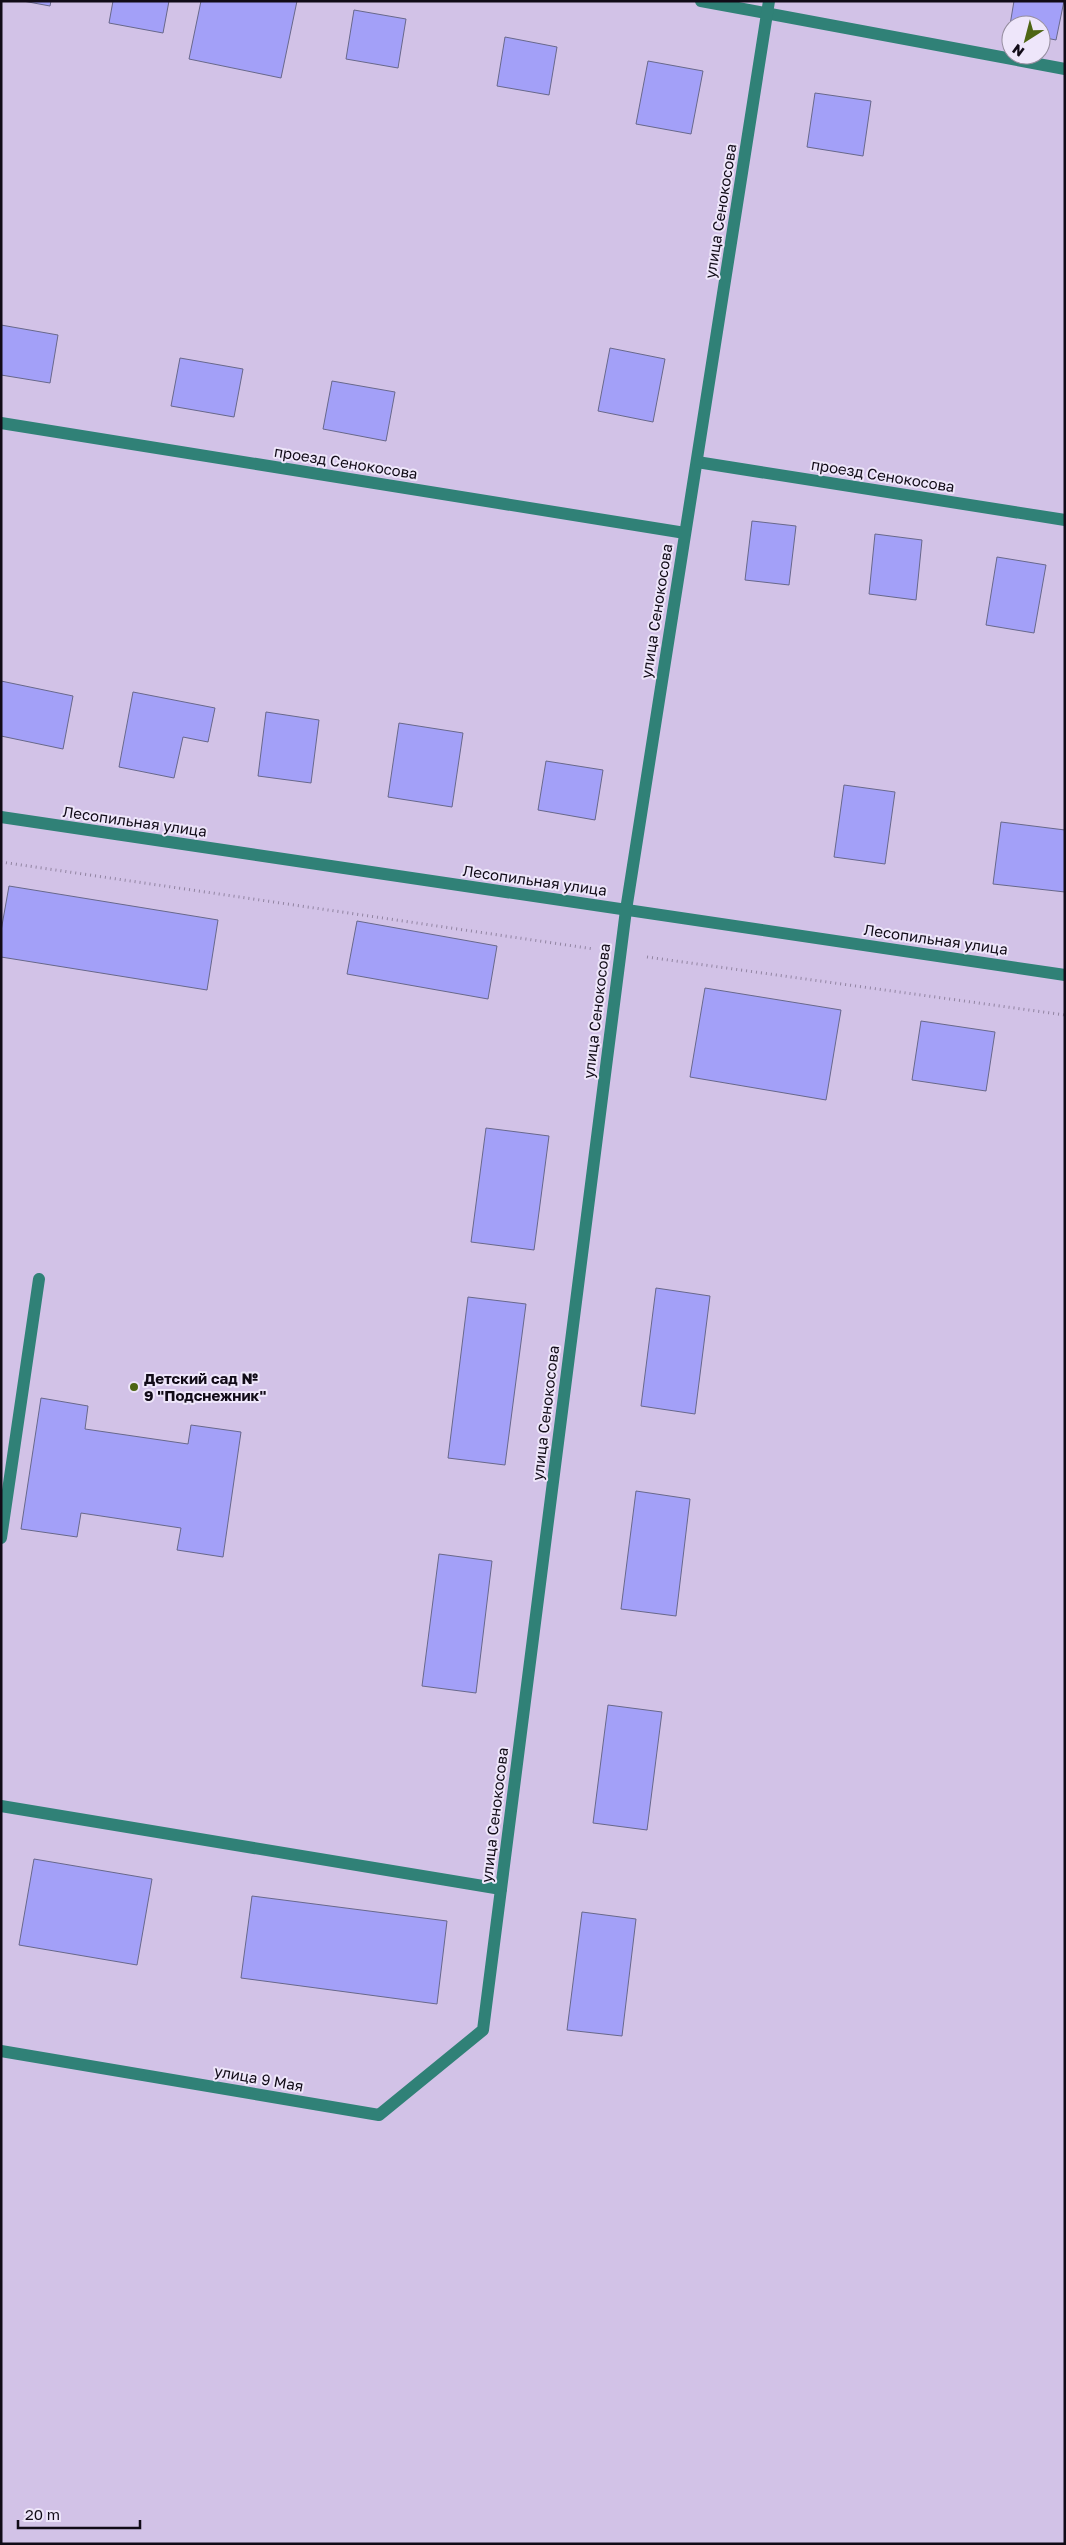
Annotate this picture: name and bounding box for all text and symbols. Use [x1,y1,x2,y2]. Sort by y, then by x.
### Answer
north arrow [1001,15,1051,65]
text: N [1009,41,1027,61]
street label: улица Сенокосова [700,142,740,280]
street label: проезд Сенокосова [273,442,419,482]
street label: проезд Сенокосова [810,455,956,495]
street label: улица Сенокосова [636,542,676,680]
street label: Лесопильная улица [62,802,208,840]
street label: Лесопильная улица [462,861,608,899]
street label: Лесопильная улица [863,920,1009,958]
street label: улица Сенокосова [579,942,613,1080]
street label: улица Сенокосова [528,1344,562,1482]
place label: Детский сад № 9 "Подснежник" [144,1369,267,1404]
marker: Детский сад № 9 "Подснежник" [128,1381,140,1393]
street label: улица Сенокосова [477,1746,511,1884]
street label: улица 9 Мая [213,2061,305,2095]
scale bar [18,2498,140,2530]
text: 20 m [25,2505,60,2523]

